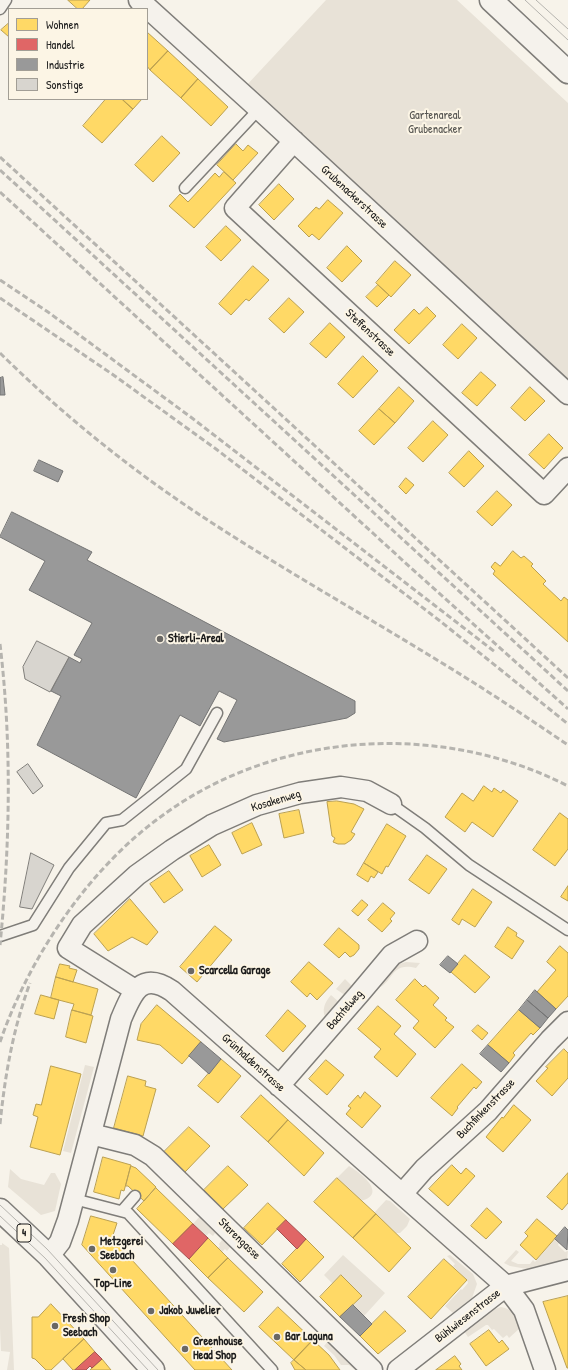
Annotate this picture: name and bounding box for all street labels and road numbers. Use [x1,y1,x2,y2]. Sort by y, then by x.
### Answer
street label: Grubenackerstrasse [318,162,390,232]
street label: Steffenstrasse [342,306,398,360]
street label: Kosakenweg [249,787,303,815]
street label: Bachtelweg [324,987,366,1033]
street label: Grünhaldenstrasse [218,1031,288,1095]
street label: Buchfinkenstrasse [454,1076,518,1142]
street label: Starengasse [215,1215,263,1263]
road number: 4 [17,1224,31,1242]
street label: Bühlwiesenstrasse [432,1286,504,1346]

